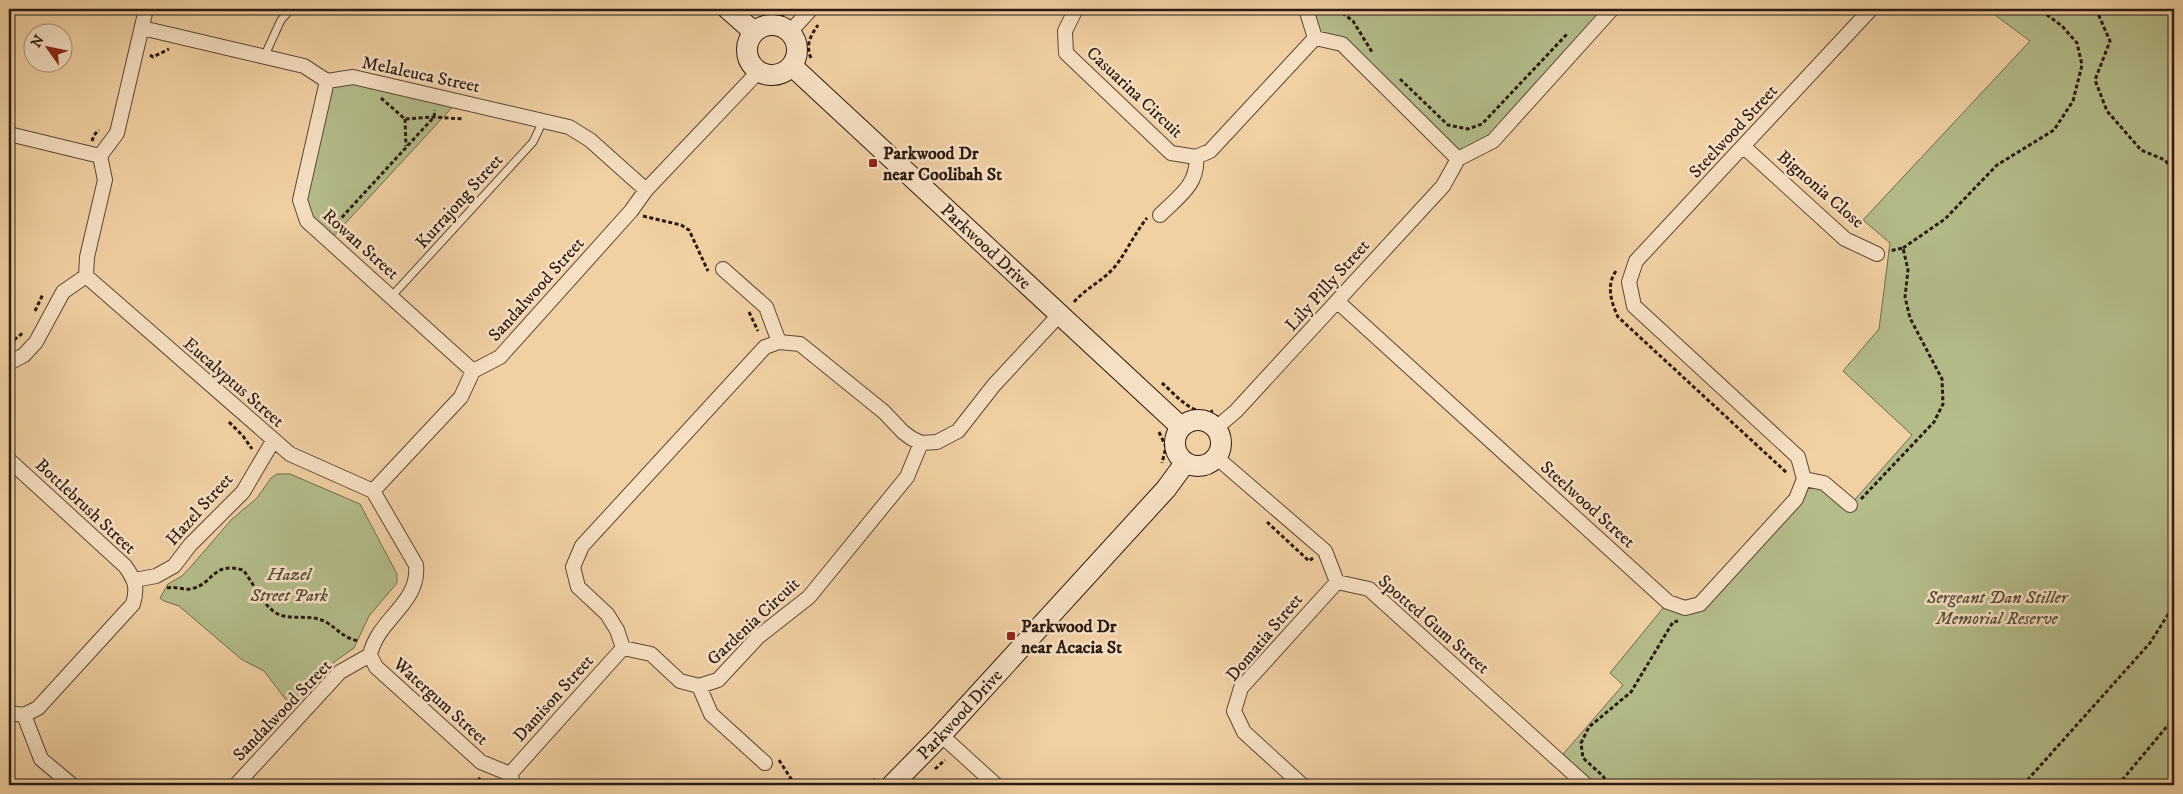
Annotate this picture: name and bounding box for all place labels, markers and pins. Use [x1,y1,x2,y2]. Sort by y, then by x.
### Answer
place label: Parkwood Dr near Coolibah St [883,143,1002,186]
marker: Parkwood Dr near Coolibah St [867,157,879,169]
place label: Parkwood Dr near Acacia St [1021,616,1122,659]
marker: Parkwood Dr near Acacia St [1005,630,1017,642]

